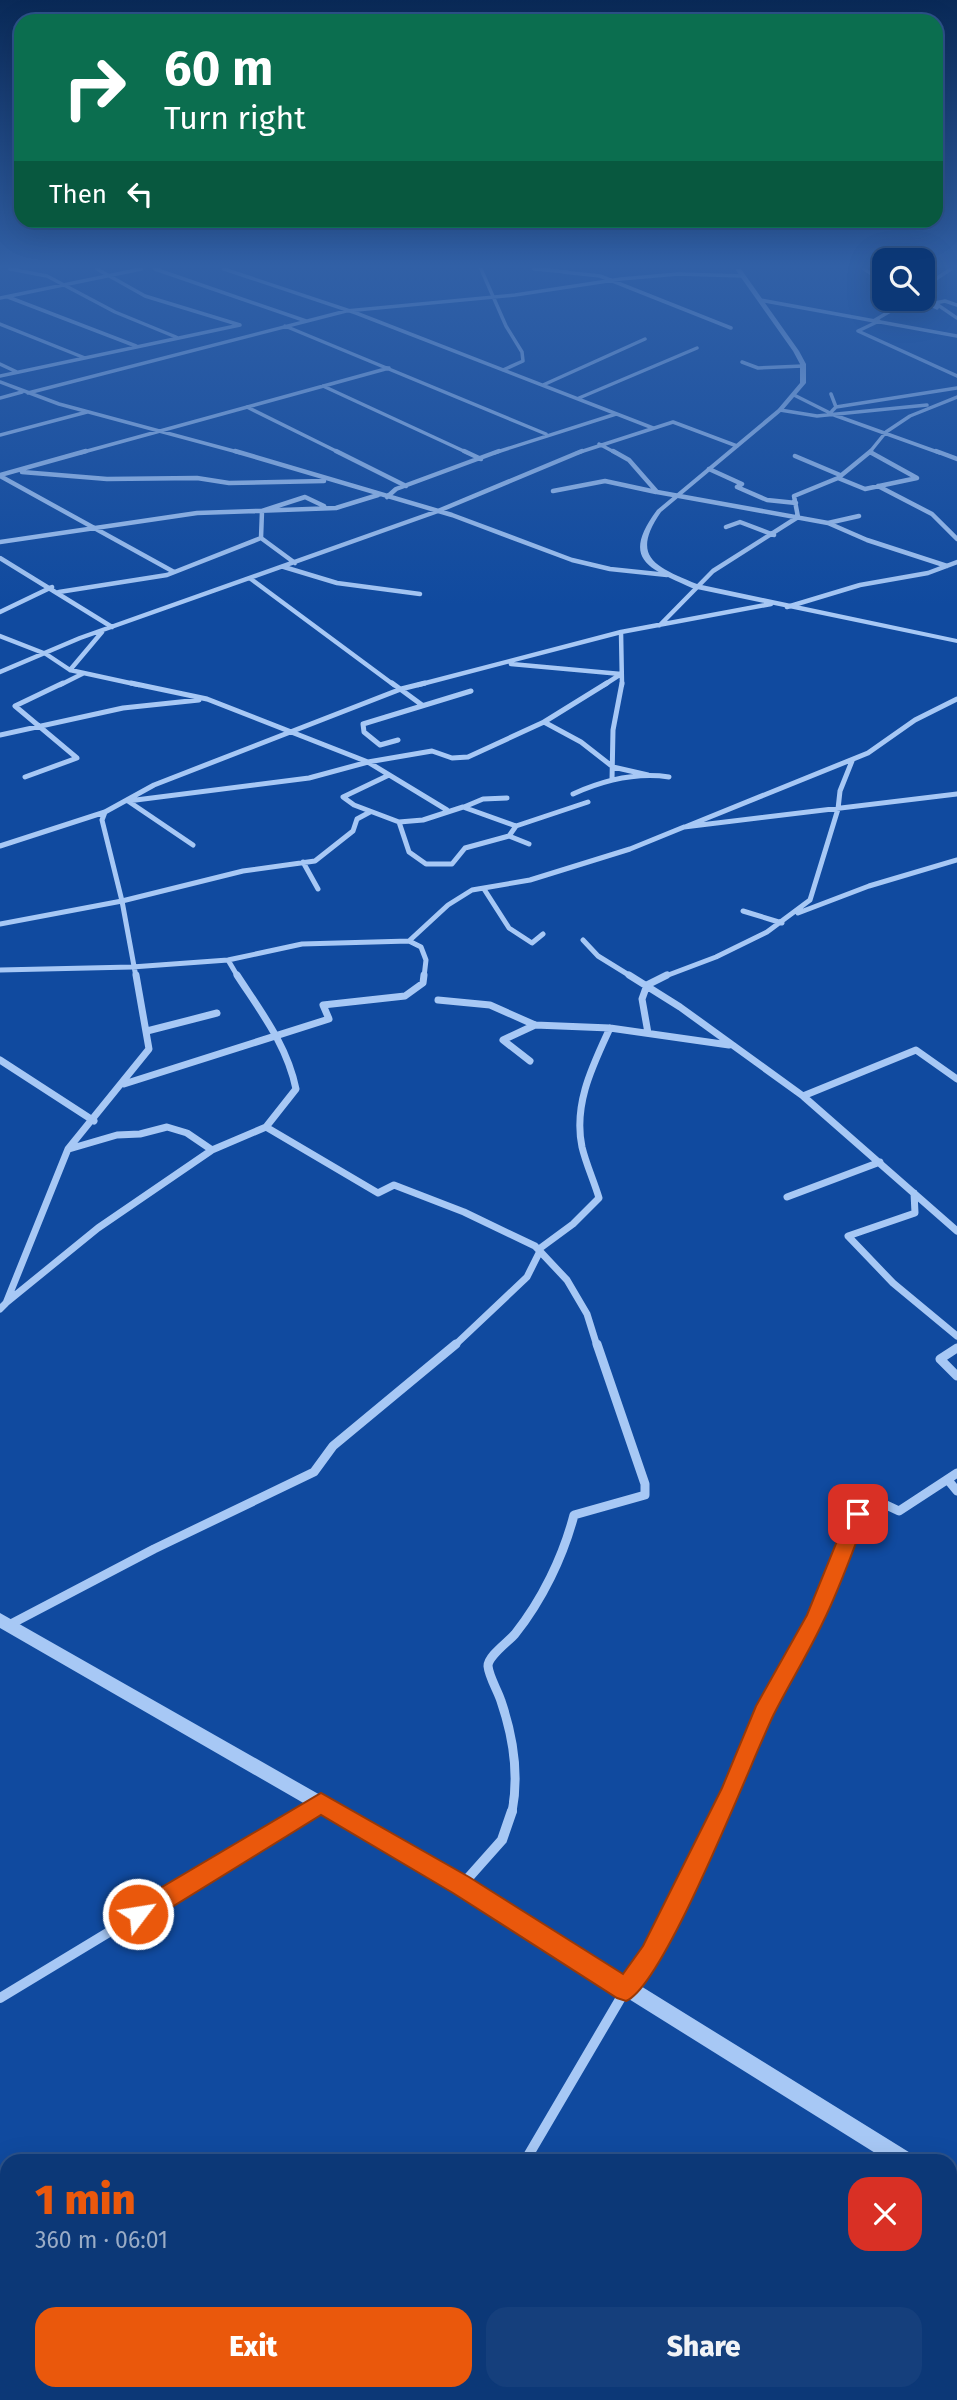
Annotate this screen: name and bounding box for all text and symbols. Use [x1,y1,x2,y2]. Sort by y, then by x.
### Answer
text: 60 m [164,39,273,98]
icon: right [49,42,140,133]
text: Turn right [164,99,306,137]
icon: left [121,175,159,213]
text: Then [49,179,107,210]
map controls [872,248,935,311]
button: search [872,248,935,311]
pin [828,1484,888,1544]
icon: arrive [839,1495,877,1533]
position arrow [101,1877,175,1951]
text: 1 min [35,2175,136,2225]
button: close [848,2177,922,2251]
text: 360 m · 06:01 [35,2226,168,2254]
button: Exit [35,2307,472,2387]
button: Share [486,2307,922,2387]

